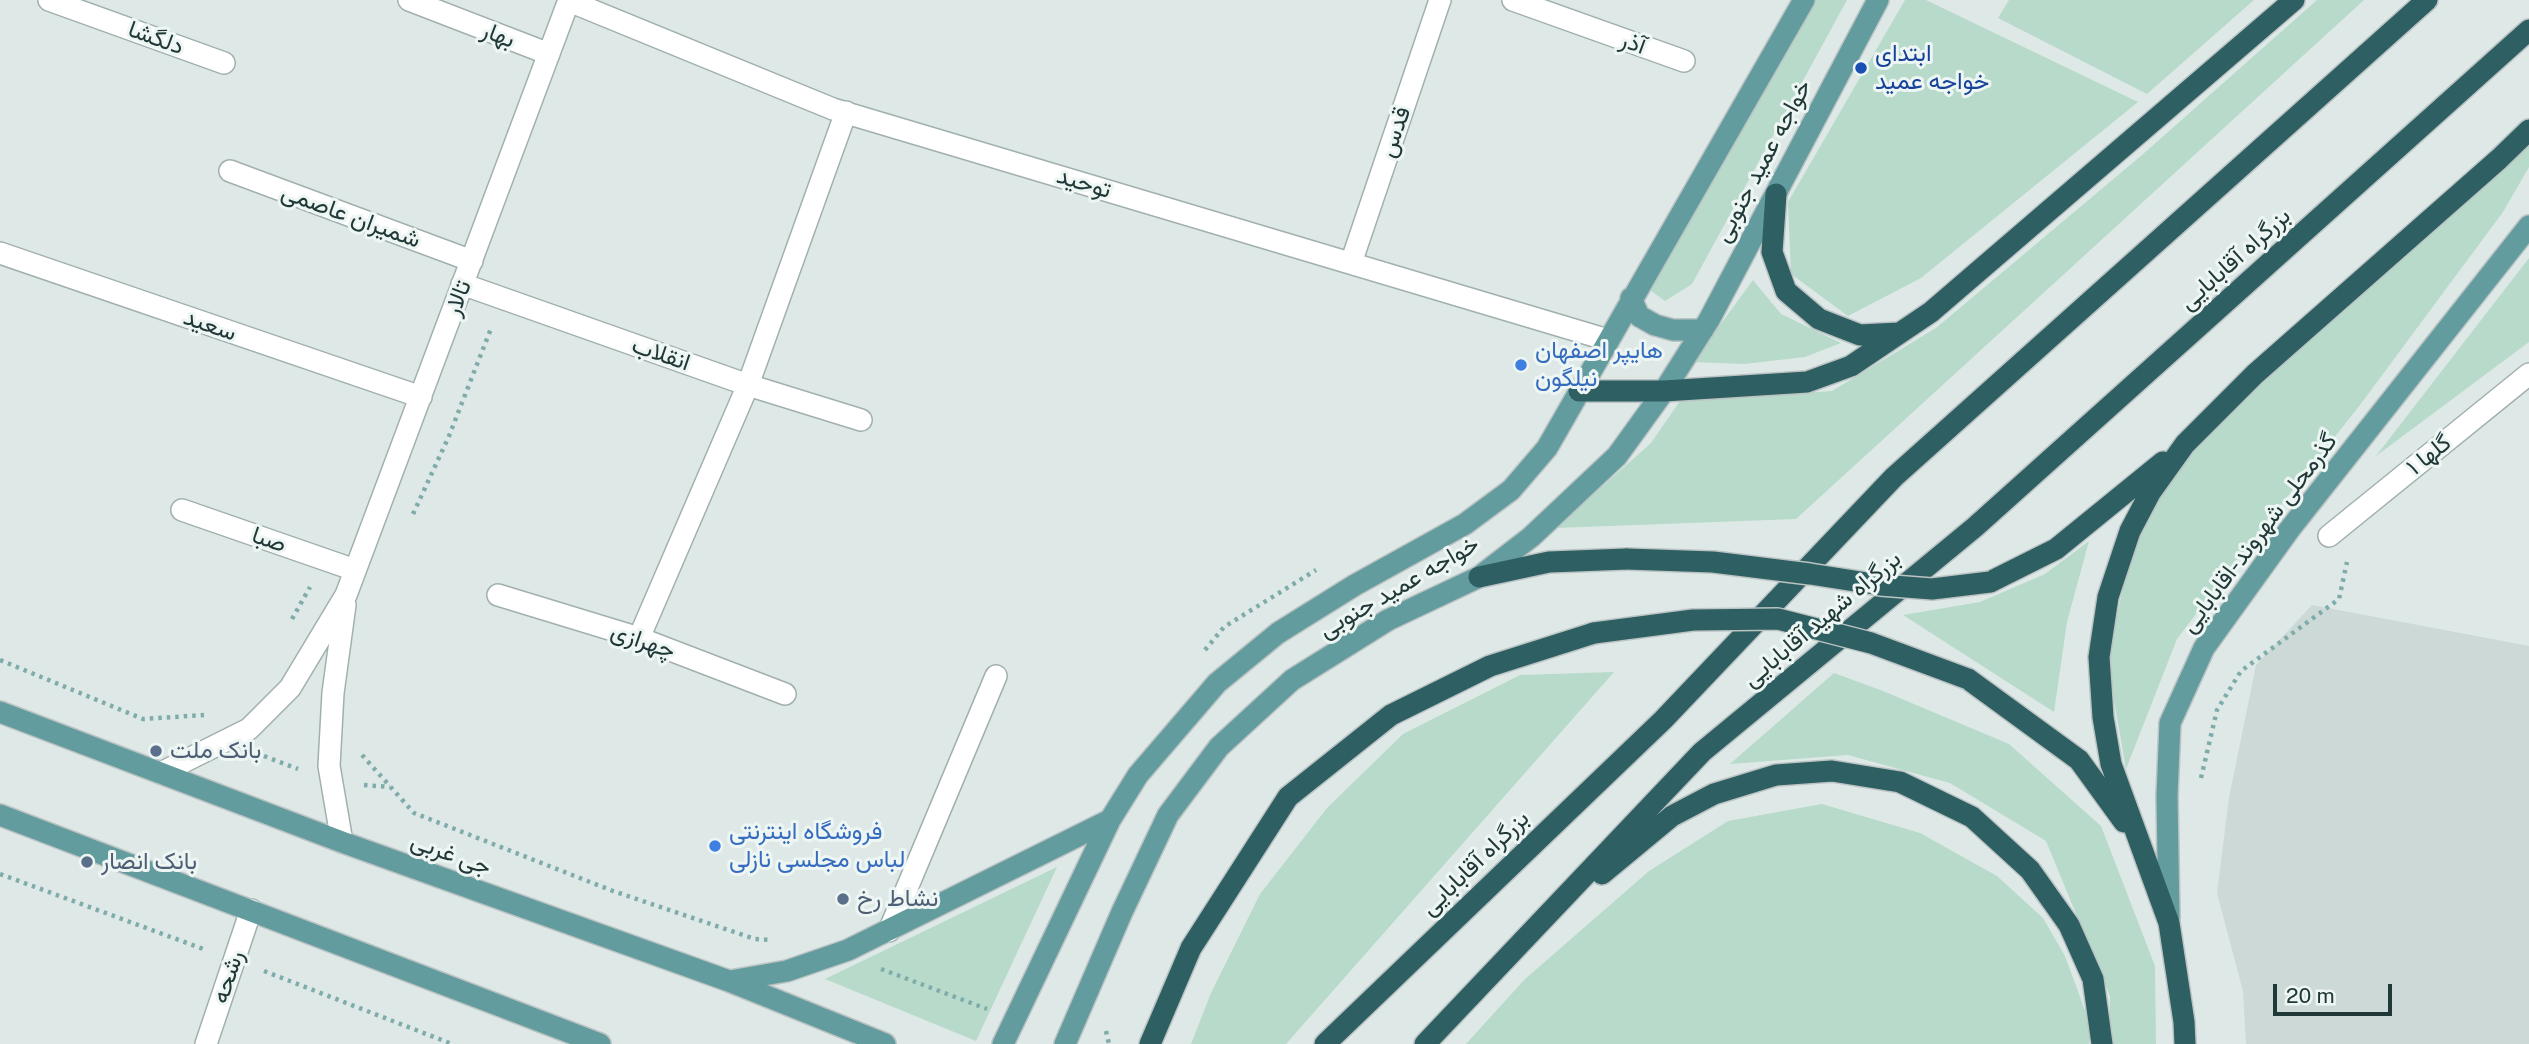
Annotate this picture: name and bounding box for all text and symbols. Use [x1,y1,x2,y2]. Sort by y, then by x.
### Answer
street label: دلگشا [124,15,188,61]
street label: بهار [477,16,519,54]
street label: آذر [1616,25,1650,61]
place label: ابتدای خواجه عمید [1875,40,1989,96]
marker: ابتدای خواجه عمید [1853,60,1869,76]
street label: خواجه عمید جنوبی [1708,75,1818,247]
street label: قدس [1373,103,1417,161]
street label: توحید [1053,161,1115,205]
street label: شمیران عاصمی [277,177,425,255]
street label: بزرگراه آقابابایی [2174,202,2296,316]
street label: تالار [438,276,478,320]
street label: سعید [180,303,240,347]
street label: انقلاب [628,331,694,377]
place label: هایپر اصفهان نیلگون [1535,337,1663,393]
marker: هایپر اصفهان نیلگون [1513,357,1529,373]
street label: گذرمحلی شهروند-اقابابایی [2174,427,2344,639]
street label: گلها ۱ [2401,428,2457,482]
street label: صبا [248,521,290,559]
street label: خواجه عمید جنوبی [1314,530,1484,644]
street label: بزرگراه شهید آقابابایی [1737,544,1907,694]
street label: چهرازی [607,617,679,665]
place label: بانک ملت [170,737,261,765]
marker: بانک ملت [148,743,164,759]
street label: بزرگراه آقابابایی [1415,804,1535,922]
place label: فروشگاه اینترنتی لباس مجلسی نازلی [729,818,905,874]
street label: جی غربی [407,826,495,882]
marker: فروشگاه اینترنتی لباس مجلسی نازلی [707,838,723,854]
place label: بانک انصار [101,848,197,876]
marker: بانک انصار [79,854,95,870]
place label: نشاط رخ [857,885,938,913]
marker: نشاط رخ [835,891,851,907]
street label: رشحه [206,947,250,1007]
scale bar [2277,970,2396,1014]
text: 20 m [2286,983,2335,1008]

